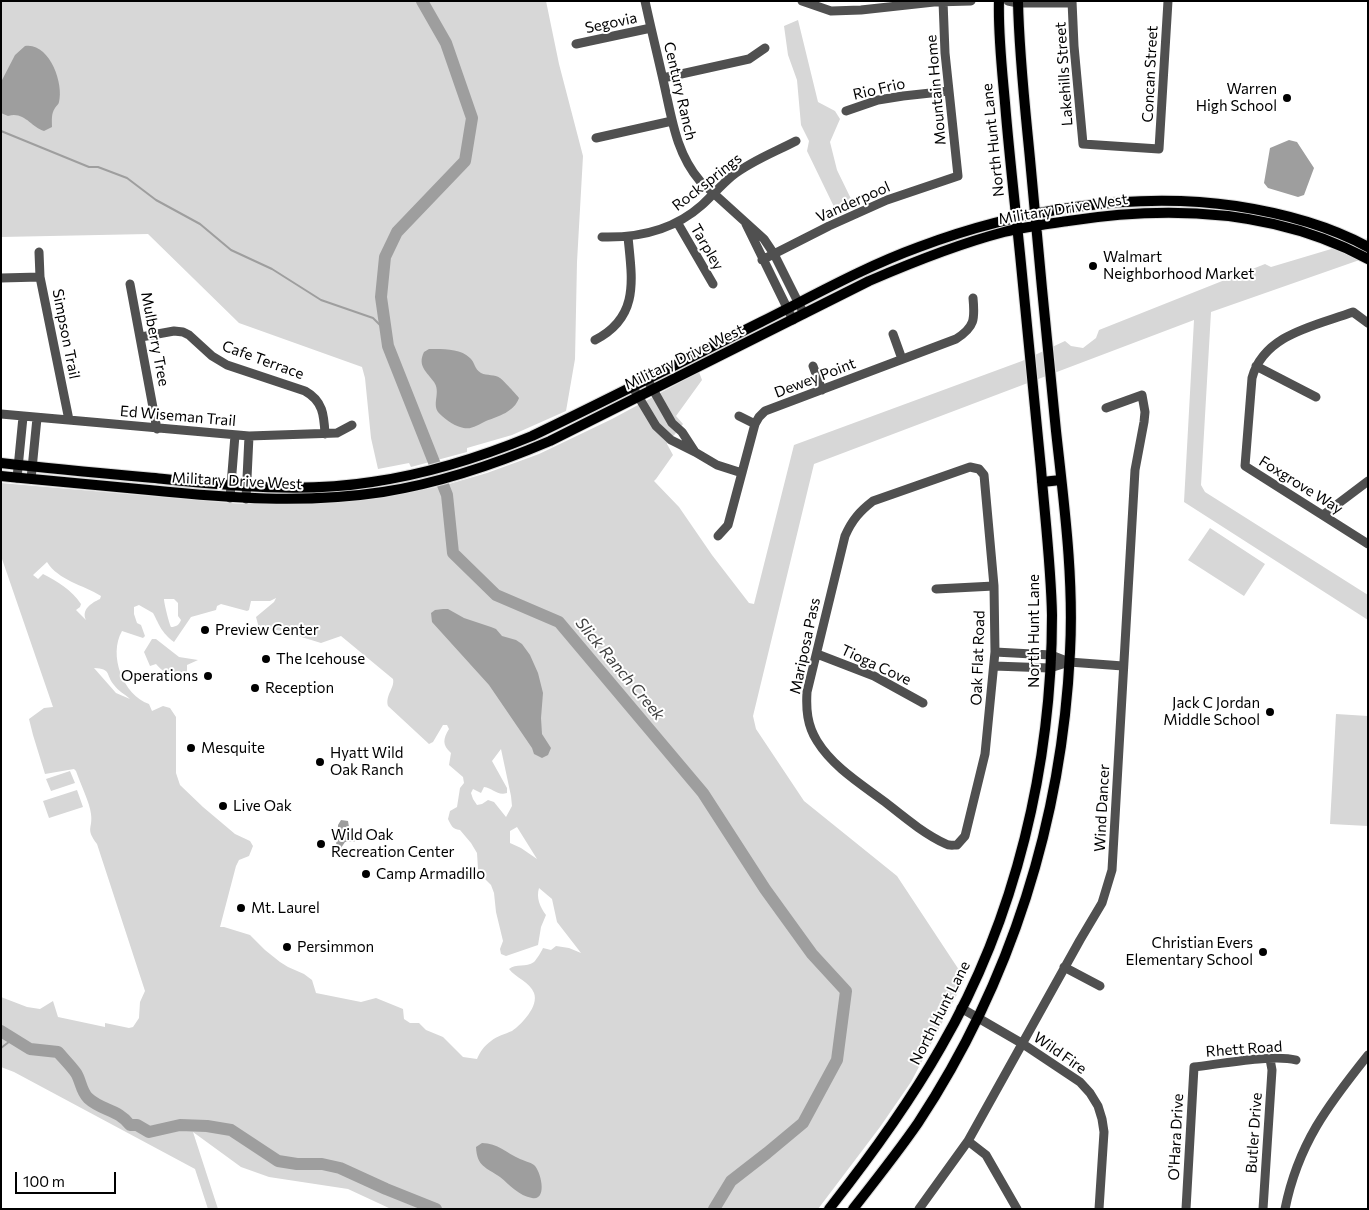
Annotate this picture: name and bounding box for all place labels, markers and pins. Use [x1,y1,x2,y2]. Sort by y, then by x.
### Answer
place label: Warren High School [1196,80,1277,115]
marker: Warren High School [1281,92,1293,104]
place label: Walmart Neighborhood Market [1103,248,1254,283]
marker: Walmart Neighborhood Market [1087,260,1099,272]
place label: Preview Center [215,621,319,639]
marker: Preview Center [199,624,211,636]
place label: The Icehouse [276,650,365,668]
marker: The Icehouse [260,653,272,665]
place label: Operations [121,667,198,685]
marker: Operations [202,670,214,682]
place label: Reception [265,679,334,697]
marker: Reception [249,682,261,694]
place label: Jack C Jordan Middle School [1163,694,1260,729]
marker: Jack C Jordan Middle School [1264,706,1276,718]
place label: Mesquite [201,739,265,757]
marker: Mesquite [185,742,197,754]
place label: Hyatt Wild Oak Ranch [330,744,404,779]
marker: Hyatt Wild Oak Ranch [314,756,326,768]
place label: Live Oak [233,797,292,815]
marker: Live Oak [217,800,229,812]
place label: Wild Oak Recreation Center [331,826,455,861]
marker: Wild Oak Recreation Center [315,838,327,850]
place label: Camp Armadillo [376,865,485,883]
marker: Camp Armadillo [360,868,372,880]
place label: Mt. Laurel [251,899,320,917]
marker: Mt. Laurel [235,902,247,914]
place label: Christian Evers Elementary School [1126,934,1253,969]
place label: Persimmon [297,938,374,956]
marker: Persimmon [281,941,293,953]
marker: Christian Evers Elementary School [1257,946,1269,958]

